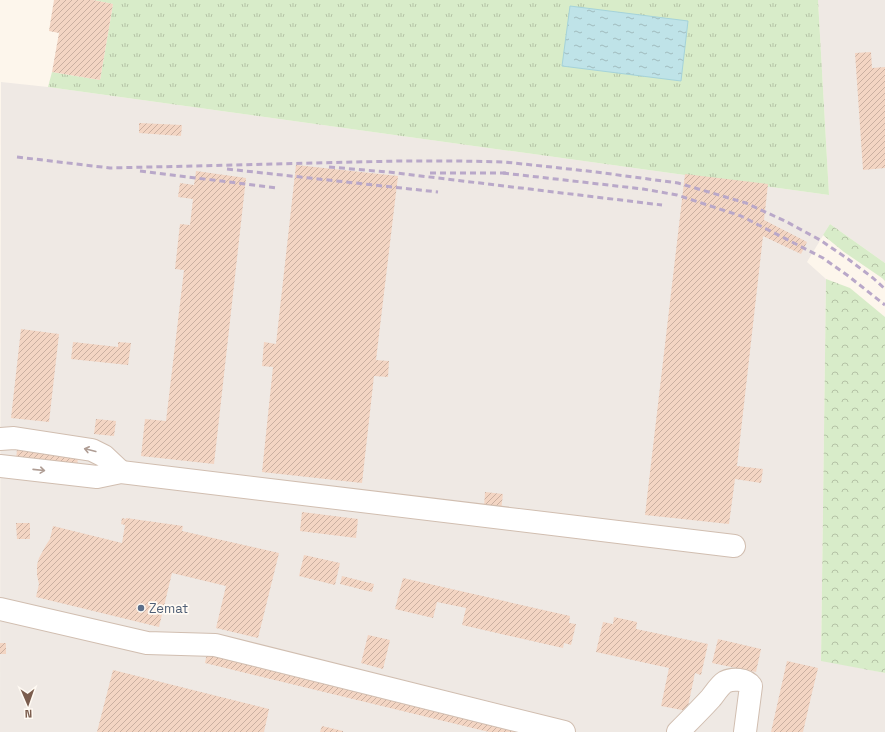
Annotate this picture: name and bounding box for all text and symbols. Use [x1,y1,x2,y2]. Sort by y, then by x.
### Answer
one-way arrow [83,446,96,453]
one-way arrow [32,467,45,474]
place label: Zemat [149,600,188,617]
marker: Zemat [136,603,146,613]
north arrow [8,684,48,724]
text: N [24,707,32,721]

